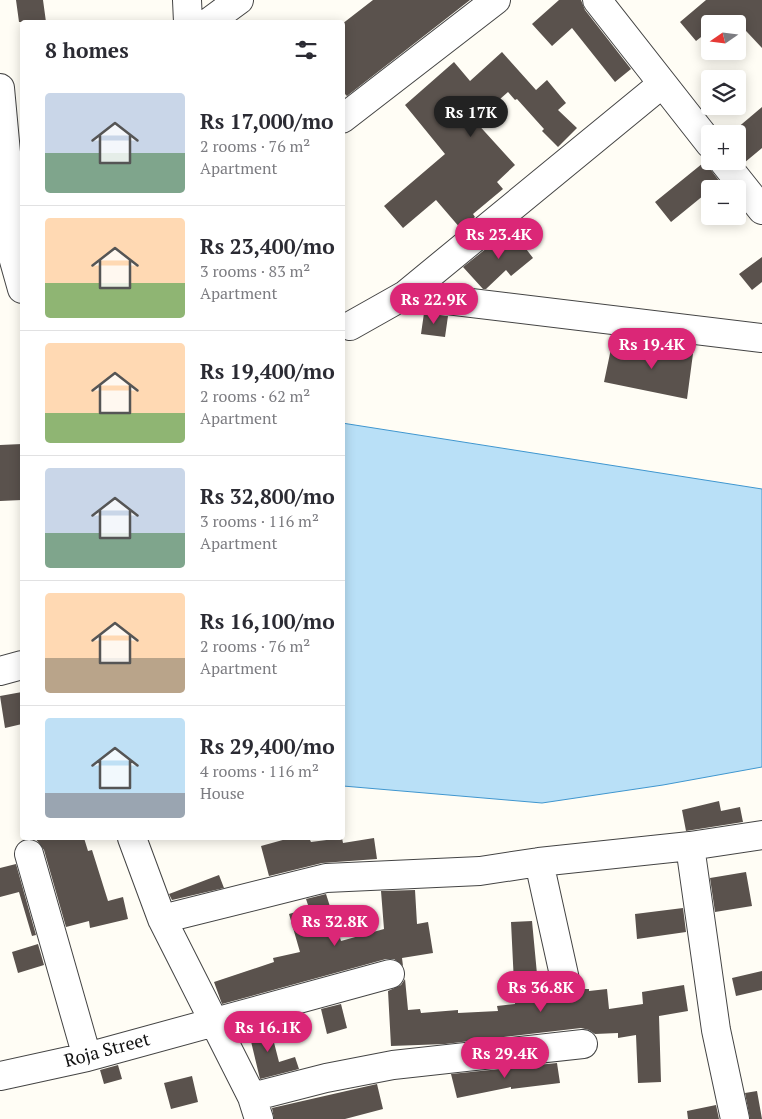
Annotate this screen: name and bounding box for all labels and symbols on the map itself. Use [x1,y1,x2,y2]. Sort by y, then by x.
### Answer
north arrow [701,15,746,60]
pin: Rs 17K [430,96,512,138]
pin: Rs 23.4K [447,218,551,260]
pin: Rs 22.9K [382,282,486,325]
pin: Rs 19.4K [600,328,704,370]
pin: Rs 32.8K [283,904,387,947]
pin: Rs 36.8K [489,970,593,1013]
pin: Rs 16.1K [216,1010,320,1053]
street label: Roja Street [61,1026,153,1072]
pin: Rs 29.4K [453,1036,557,1079]

